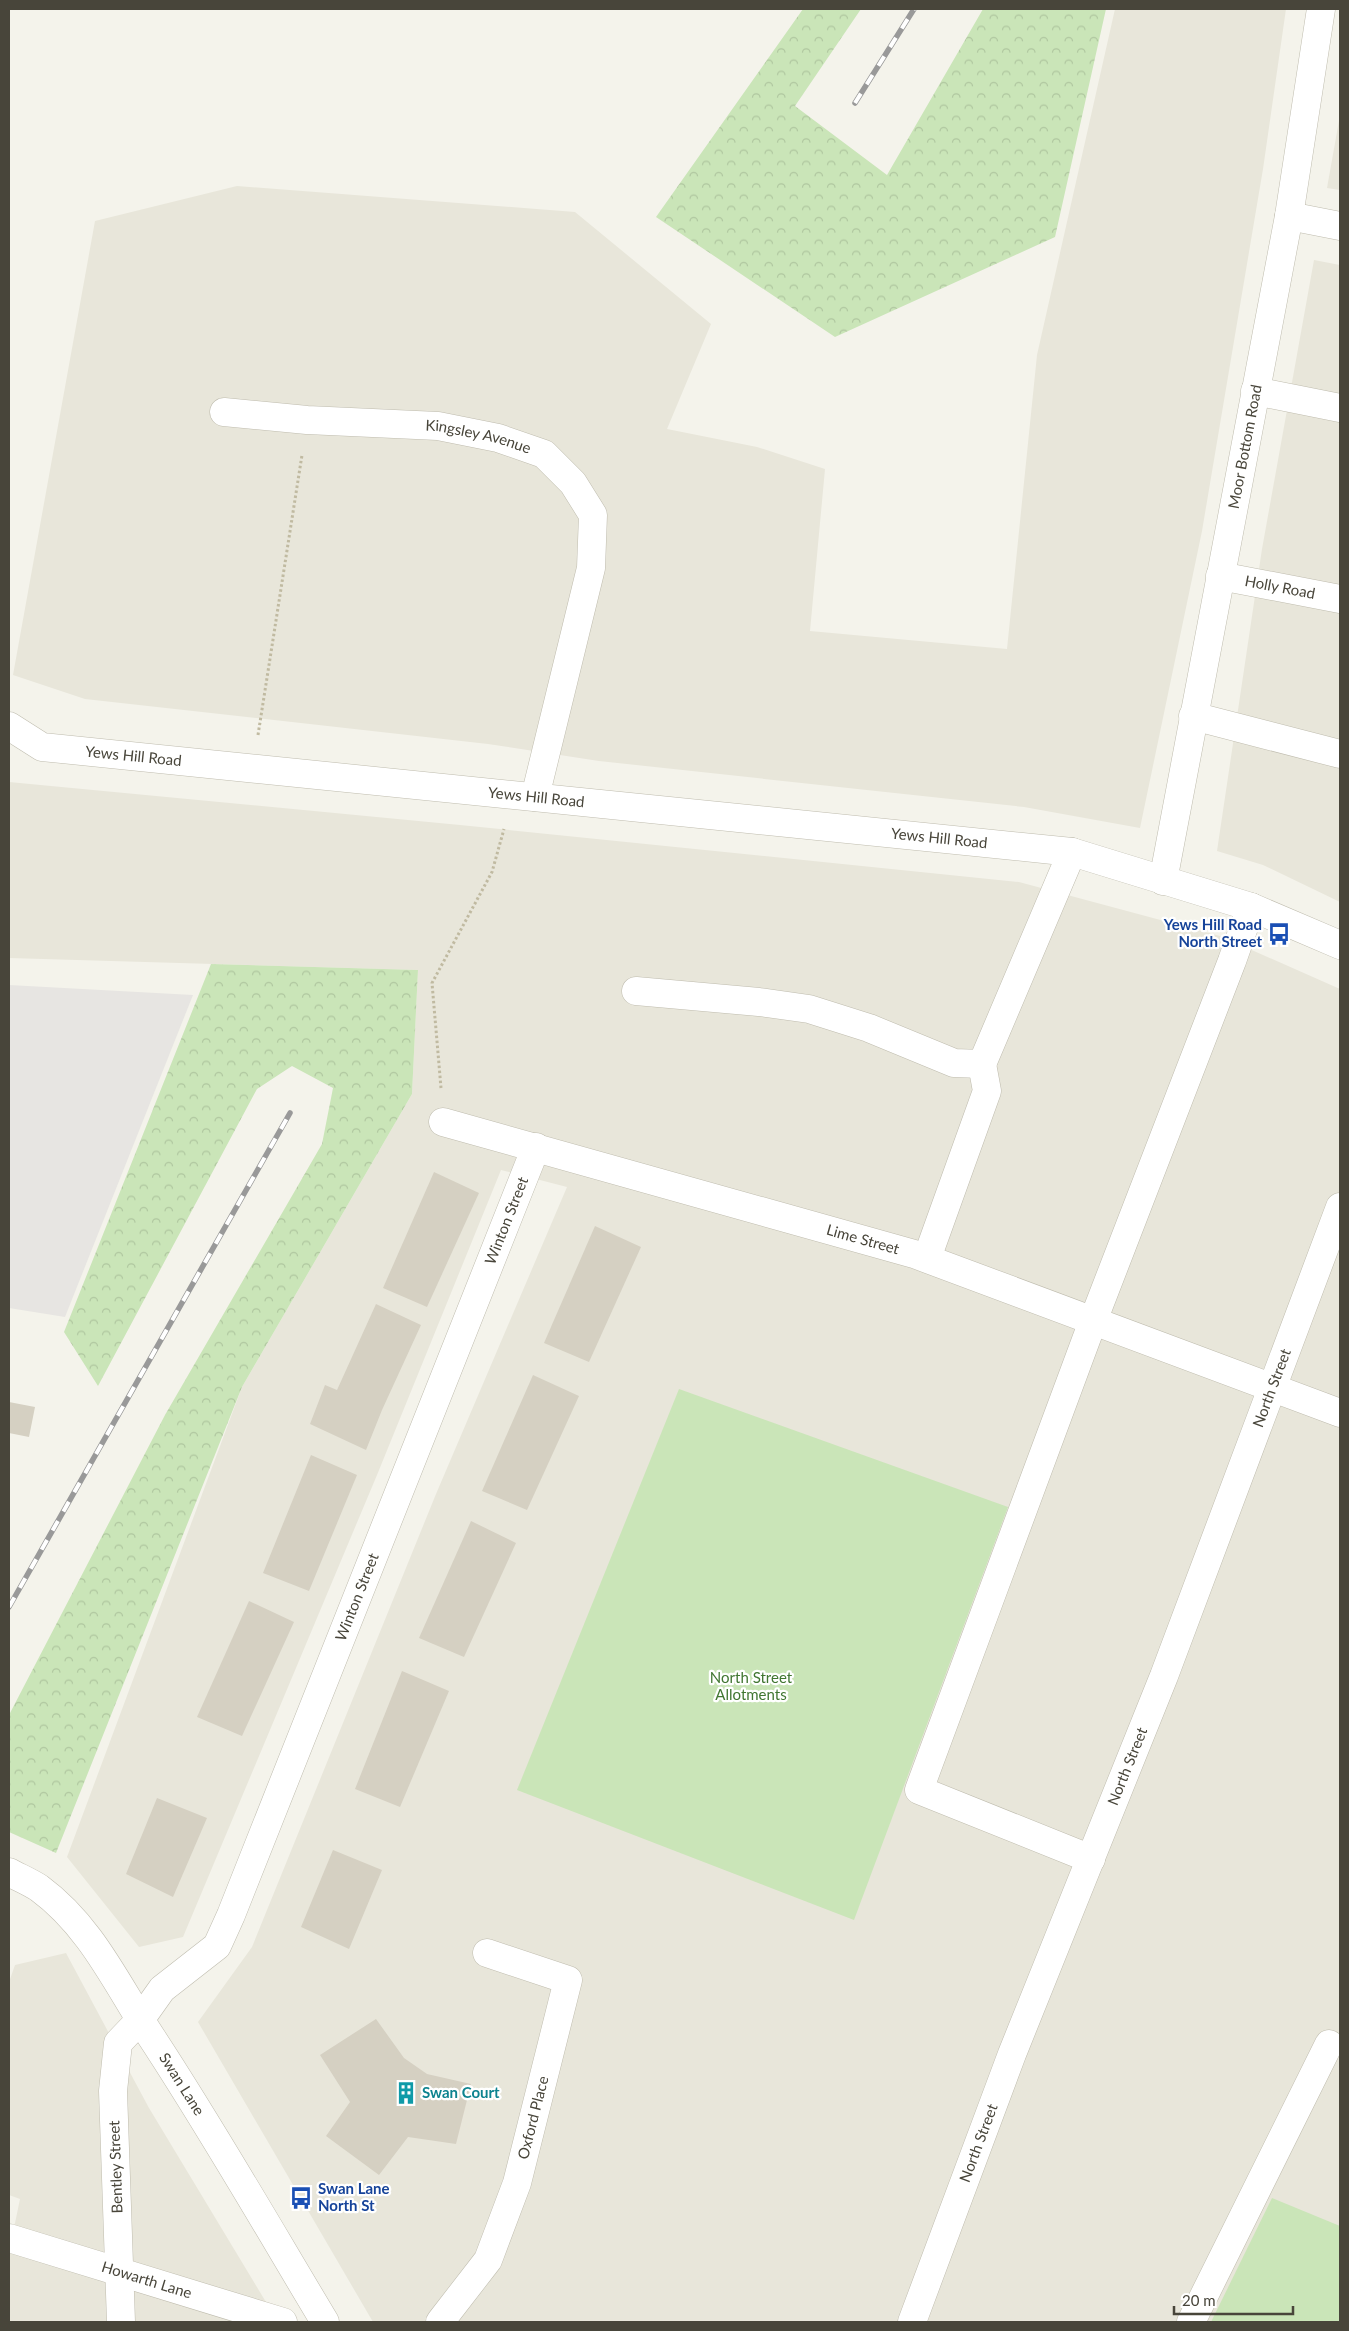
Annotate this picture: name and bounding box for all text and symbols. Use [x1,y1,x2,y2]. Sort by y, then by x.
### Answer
street label: Moor Bottom Road [1224,383,1265,510]
street label: Kingsley Avenue [425,415,534,457]
street label: Holly Road [1243,571,1317,602]
street label: Yews Hill Road [84,741,183,769]
street label: Yews Hill Road [487,783,586,810]
street label: Yews Hill Road [890,824,988,851]
place label: Yews Hill Road North Street [1163,915,1262,950]
bus stop icon: Yews Hill Road North Street [1266,921,1292,947]
street label: Winton Street [480,1173,532,1267]
street label: Lime Street [825,1220,902,1258]
street label: North Street [1248,1345,1294,1429]
street label: Winton Street [331,1550,382,1643]
park label: North Street Allotments [710,1668,793,1703]
street label: North Street [1103,1724,1151,1808]
street label: Swan Lane [156,2049,209,2119]
street label: Oxford Place [513,2074,552,2161]
building icon: Swan Court [393,2080,419,2106]
place label: Swan Court [422,2083,500,2101]
street label: North Street [955,2100,1001,2184]
street label: Bentley Street [104,2120,126,2214]
place label: Swan Lane North St [318,2179,390,2214]
bus stop icon: Swan Lane North St [288,2185,314,2211]
street label: Howarth Lane [100,2257,194,2302]
scale bar [1174,2284,1293,2316]
text: 20 m [1182,2291,1216,2309]

